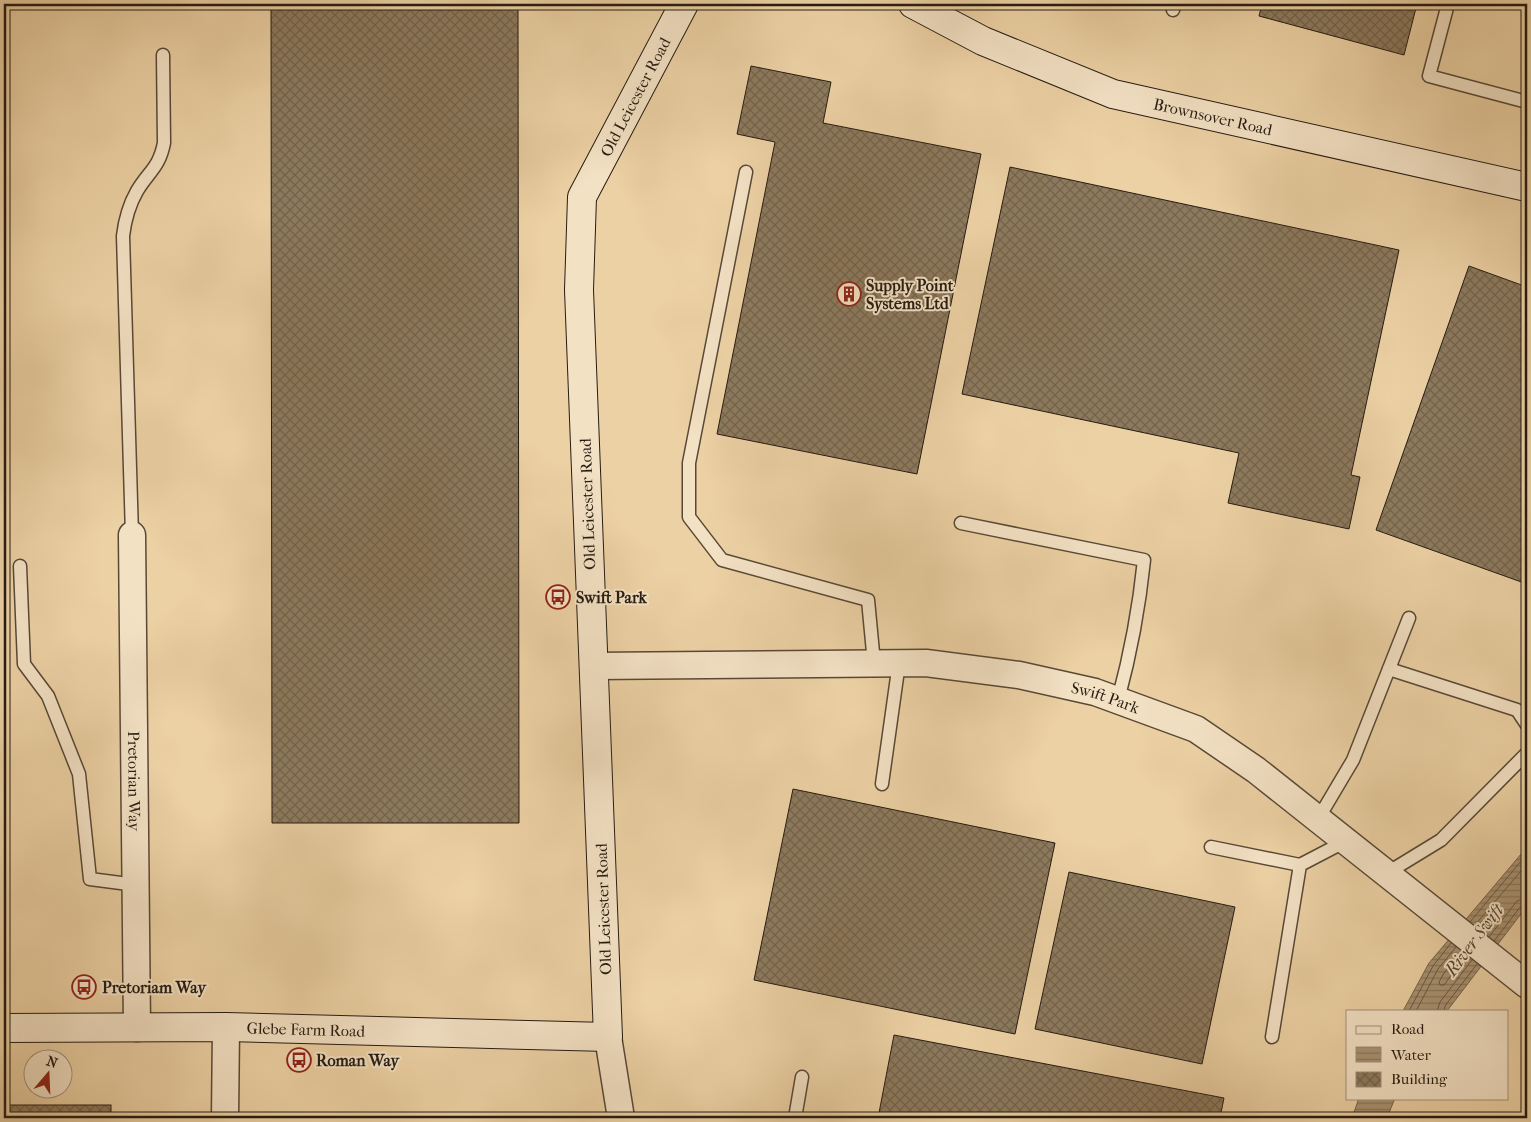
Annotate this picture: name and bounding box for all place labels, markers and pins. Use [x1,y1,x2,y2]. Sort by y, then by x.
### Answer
place label: Supply Point Systems Ltd [866,276,954,314]
building icon: Supply Point Systems Ltd [836,281,862,307]
bus stop icon: Swift Park [545,584,571,610]
place label: Swift Park [576,588,648,607]
bus stop icon: Pretoriam Way [71,974,97,1000]
place label: Pretoriam Way [102,978,207,998]
bus stop icon: Roman Way [286,1047,312,1073]
place label: Roman Way [316,1051,401,1071]

